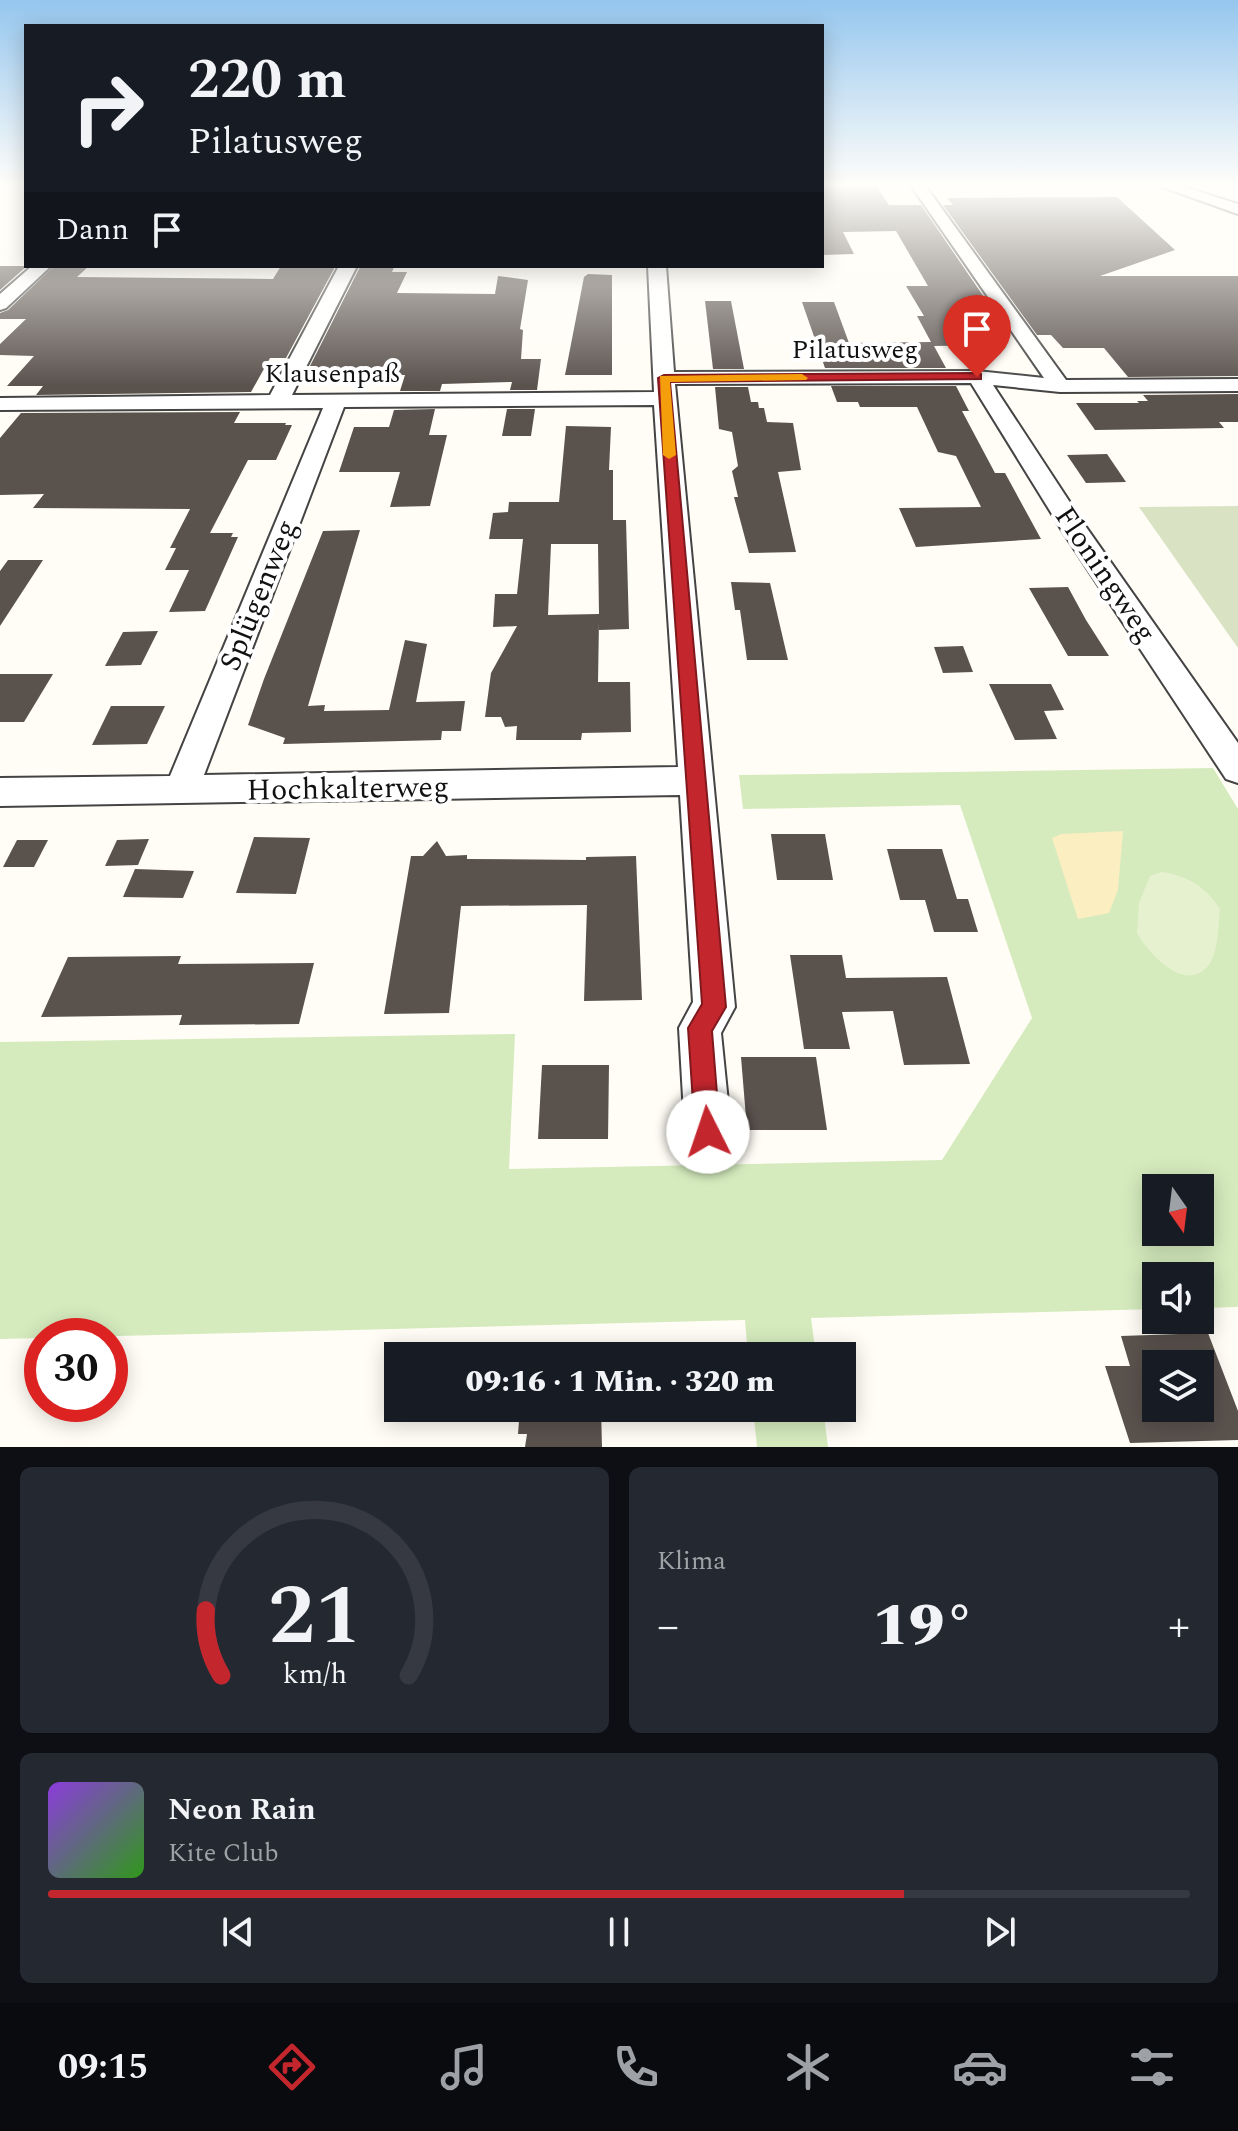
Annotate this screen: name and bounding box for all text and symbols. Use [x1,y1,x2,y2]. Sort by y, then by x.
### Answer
text: 220 m [188,38,347,123]
icon: right [56,56,160,160]
text: Pilatusweg [188,115,363,170]
text: Dann [56,207,129,253]
icon: arrive [145,208,189,252]
pin [943,295,1011,377]
icon: arrive [955,307,999,351]
street label: Pilatusweg [792,330,918,370]
street label: Klausenpaß [264,354,400,394]
street label: Floningweg [1042,497,1168,652]
street label: Splügenweg [208,513,310,678]
street label: Hochkalterweg [246,764,450,814]
position arrow [666,1090,750,1174]
north arrow [1142,1174,1214,1246]
map controls [1142,1174,1214,1422]
button: sound [1142,1262,1214,1334]
speed limit sign: 30 [24,1318,128,1422]
button: layers [1142,1350,1214,1422]
text: 09:16 · 1 Min. · 320 m [466,1359,774,1405]
text: Klima [657,1541,726,1581]
text: 21 [268,1554,361,1681]
text: 19° [873,1580,975,1672]
text: − [657,1593,679,1660]
text: + [1168,1593,1190,1660]
text: km/h [282,1653,347,1696]
text: Neon Rain [168,1787,316,1833]
text: Kite Club [168,1833,279,1873]
icon: previous [216,1910,260,1954]
icon: pause [597,1910,641,1954]
icon: next [978,1910,1022,1954]
icon: directions [264,2039,320,2095]
icon: music [436,2039,492,2095]
icon: phone [608,2039,664,2095]
icon: climate [780,2039,836,2095]
icon: car [952,2039,1008,2095]
icon: filters [1124,2039,1180,2095]
text: 09:15 [58,2040,148,2095]

